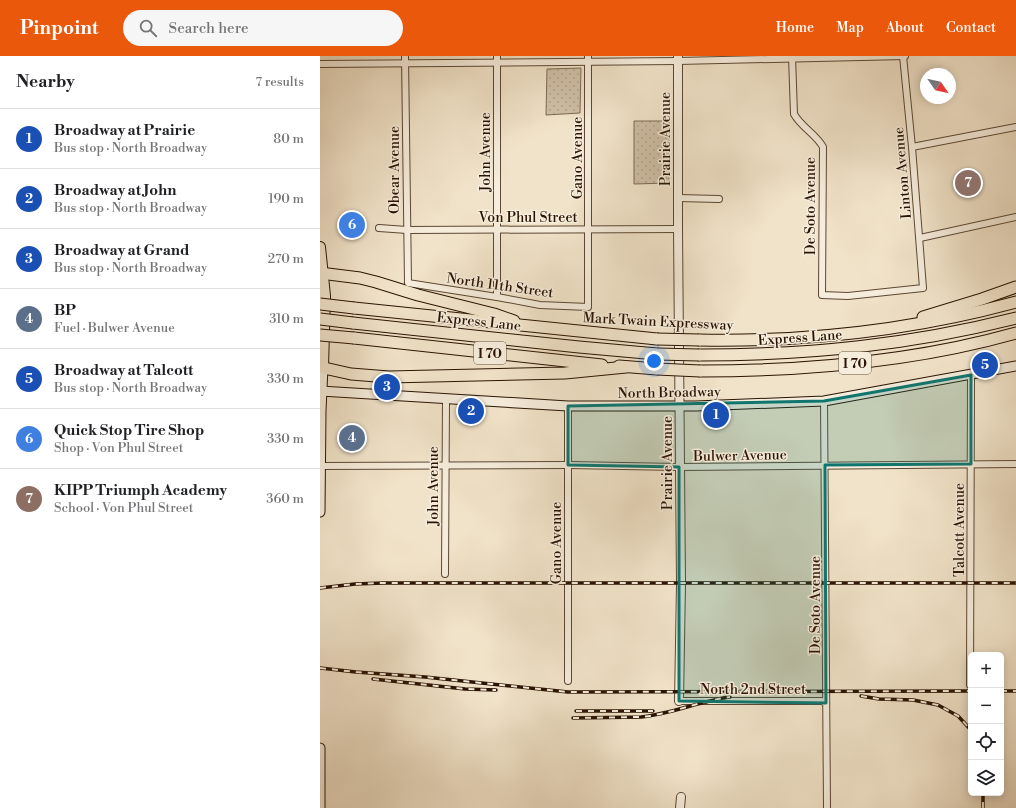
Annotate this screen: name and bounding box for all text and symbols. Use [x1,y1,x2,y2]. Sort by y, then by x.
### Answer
search box [123,10,403,46]
text: Pinpoint [20,16,99,40]
icon: search [137,17,159,39]
text: Search here [169,19,249,38]
text: Home [776,19,814,37]
text: Map [836,19,864,37]
text: About [886,19,924,37]
text: Contact [946,19,996,37]
north arrow [920,68,956,104]
text: Nearby [16,71,75,93]
text: 7 results [255,74,304,90]
street label: Prairie Avenue [657,92,675,186]
street label: John Avenue [477,112,495,193]
street label: Gano Avenue [569,117,587,199]
text: Broadway at Prairie [54,121,195,140]
street label: Obear Avenue [386,126,404,214]
street label: Linton Avenue [890,126,916,220]
text: 1 [26,131,32,147]
text: 80 m [273,131,304,147]
text: Bus stop · North Broadway [54,140,207,156]
street label: De Soto Avenue [802,157,820,255]
pin: 7 [955,168,981,198]
text: Broadway at John [54,181,177,200]
text: 2 [25,191,33,207]
text: 190 m [268,191,304,207]
text: Bus stop · North Broadway [54,200,207,216]
street label: Von Phul Street [478,209,577,227]
pin: 6 [339,210,365,240]
text: Broadway at Grand [54,241,190,260]
text: 3 [25,251,33,267]
text: 270 m [268,251,304,267]
text: Bus stop · North Broadway [54,260,207,276]
street label: North 11th Street [445,270,555,302]
text: BP [54,301,76,320]
street label: Express Lane [436,309,522,335]
street label: Mark Twain Expressway [582,309,734,335]
text: 4 [25,311,33,327]
text: 310 m [269,311,304,327]
text: Fuel · Bulwer Avenue [54,320,175,336]
street label: Express Lane [757,326,843,350]
road number: I 70 [474,342,506,364]
pin: 5 [972,350,998,380]
your location [644,351,664,371]
road number: I 70 [839,352,871,374]
text: Broadway at Talcott [54,361,193,380]
text: 5 [25,371,33,387]
text: 330 m [267,371,304,387]
pin: 3 [374,372,400,402]
text: Bus stop · North Broadway [54,380,207,396]
street label: North Broadway [617,383,721,403]
pin: 2 [458,396,484,426]
pin: 1 [703,400,729,430]
street label: Prairie Avenue [659,416,677,510]
text: Quick Stop Tire Shop [54,421,204,440]
pin: 4 [339,423,365,453]
text: 6 [25,431,33,447]
text: 330 m [267,431,304,447]
text: Shop · Von Phul Street [54,440,183,456]
street label: John Avenue [425,446,443,527]
street label: Bulwer Avenue [692,446,787,466]
text: KIPP Triumph Academy [54,481,227,500]
street label: Talcott Avenue [951,483,969,577]
text: 7 [25,491,33,507]
text: 360 m [266,491,304,507]
text: School · Von Phul Street [54,500,193,516]
street label: Gano Avenue [548,502,566,584]
street label: De Soto Avenue [807,556,825,654]
map controls [968,652,1004,796]
button: + [968,652,1004,688]
street label: North 2nd Street [700,681,806,699]
button: − [968,688,1004,724]
button: locate [968,724,1004,760]
button: layers [968,760,1004,796]

